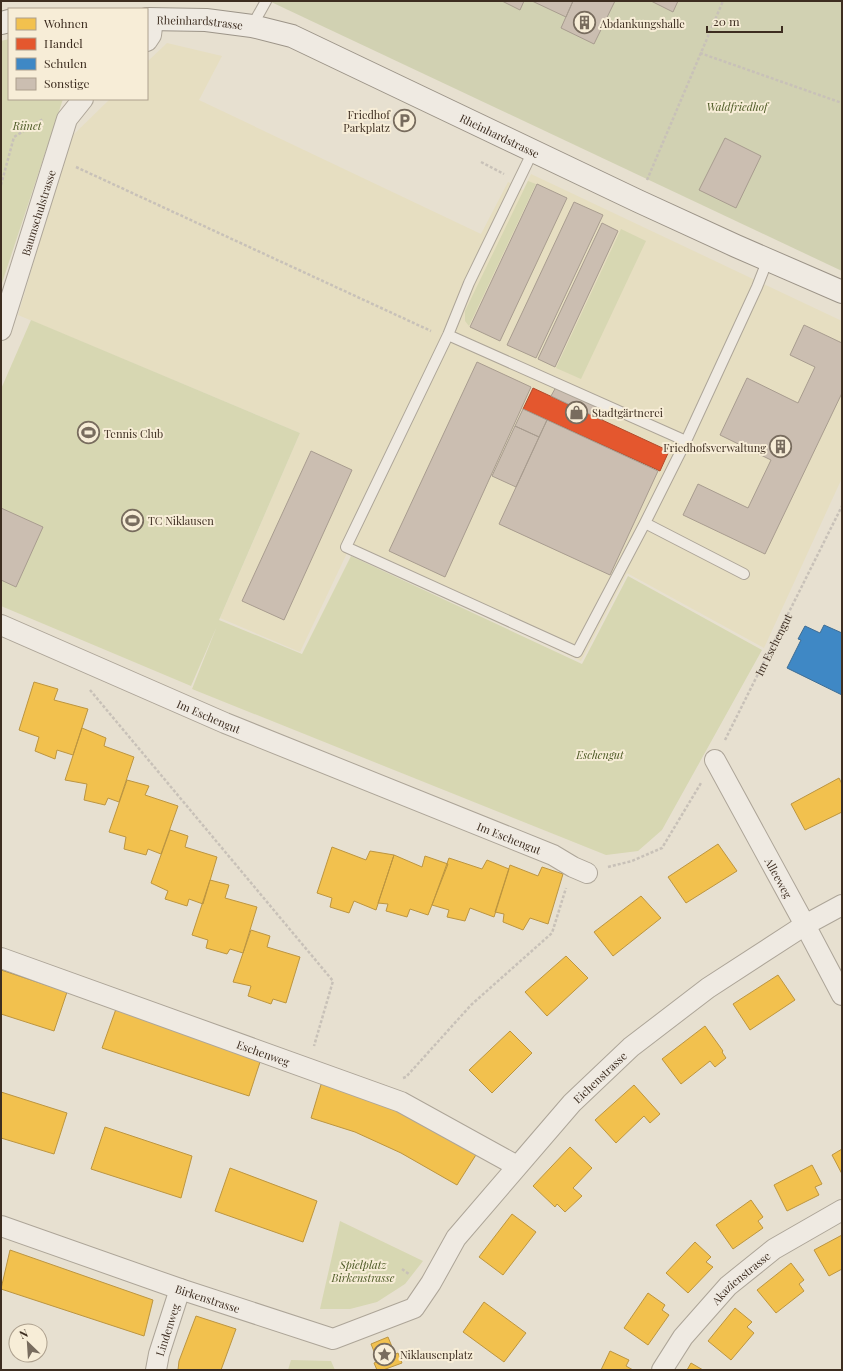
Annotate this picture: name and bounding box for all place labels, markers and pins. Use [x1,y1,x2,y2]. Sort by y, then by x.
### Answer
building icon: Abdankungshalle [571,10,597,36]
place label: Abdankungshalle [599,16,685,31]
place label: Friedhof Parkplatz [343,107,391,135]
parking icon: Friedhof Parkplatz [392,107,418,133]
shop icon: Stadtgärtnerei [564,399,590,425]
place label: Stadtgärtnerei [592,405,663,420]
sports icon: Tennis Club [75,420,101,446]
place label: Tennis Club [104,426,163,441]
building icon: Friedhofsverwaltung [768,434,794,460]
place label: Friedhofsverwaltung [663,440,766,455]
sports icon: TC Niklausen [119,507,145,533]
place label: TC Niklausen [148,513,214,528]
place icon: Niklausenplatz [372,1341,398,1367]
place label: Niklausenplatz [400,1347,473,1362]

